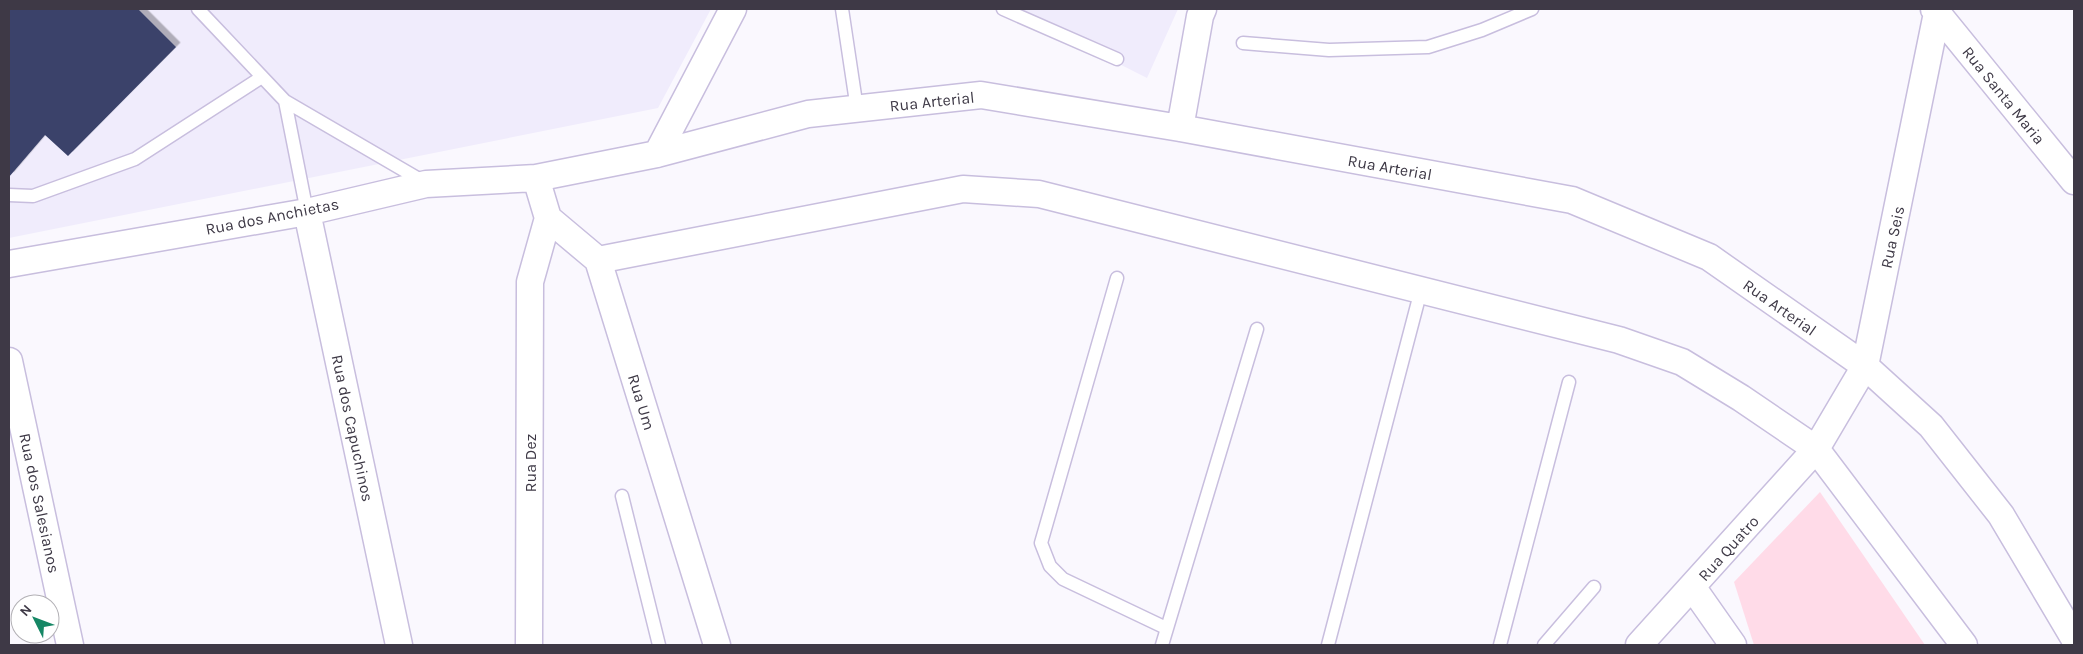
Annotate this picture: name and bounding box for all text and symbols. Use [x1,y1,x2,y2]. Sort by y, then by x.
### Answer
street label: Rua Santa Maria [1958,42,2049,148]
street label: Rua Arterial [889,88,975,115]
street label: Rua Arterial [1346,151,1433,184]
street label: Rua dos Anchietas [204,194,340,239]
street label: Rua Seis [1877,204,1908,270]
street label: Rua Arterial [1739,275,1820,340]
street label: Rua dos Capuchinos [328,353,377,503]
street label: Rua Um [624,372,659,432]
street label: Rua dos Salesianos [15,431,64,575]
street label: Rua Dez [521,434,540,492]
street label: Rua Quatro [1694,512,1763,585]
north arrow [10,594,60,644]
text: N [16,601,35,620]

